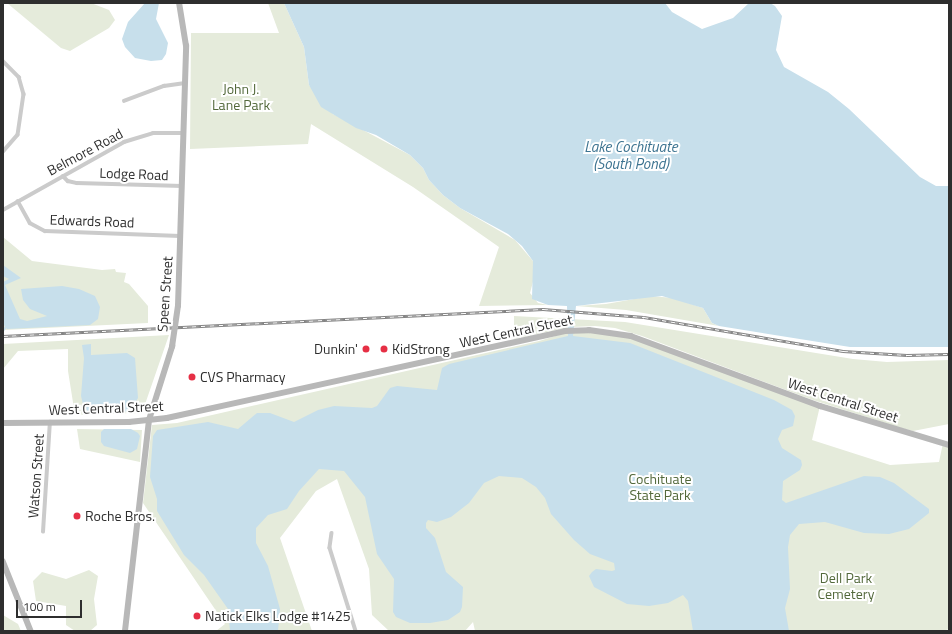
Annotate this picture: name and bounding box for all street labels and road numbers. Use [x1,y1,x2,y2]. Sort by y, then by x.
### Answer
street label: Belmore Road [44,125,126,179]
street label: Lodge Road [99,164,169,184]
street label: Edwards Road [49,211,135,231]
street label: Speen Street [154,256,176,332]
street label: West Central Street [458,311,574,351]
street label: West Central Street [786,374,900,426]
street label: West Central Street [48,398,164,418]
street label: Watson Street [25,433,47,519]

